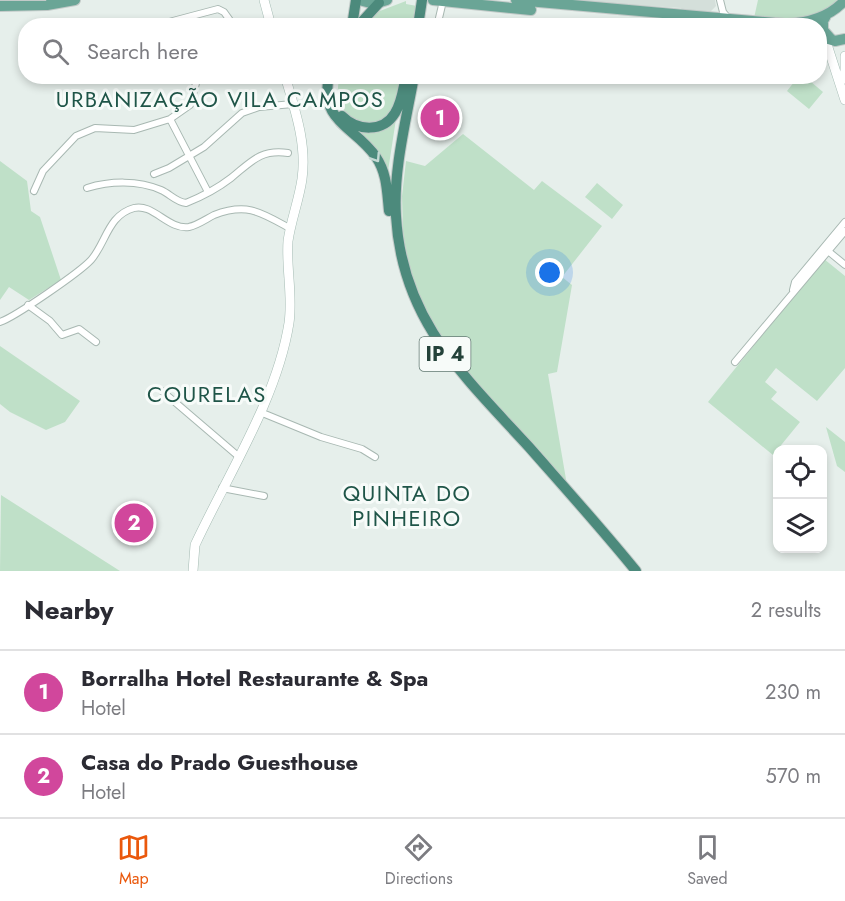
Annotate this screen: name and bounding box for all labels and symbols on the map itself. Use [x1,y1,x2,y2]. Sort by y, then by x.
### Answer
district label: URBANIZAÇÃO VILA CAMPOS [56,83,384,115]
pin: 1 [420,96,460,140]
one-way arrow [368,152,380,162]
your location [535,258,564,287]
road number: IP 4 [420,337,470,371]
district label: COURELAS [147,378,267,410]
district label: QUINTA DO PINHEIRO [343,477,471,534]
pin: 2 [114,500,154,546]

